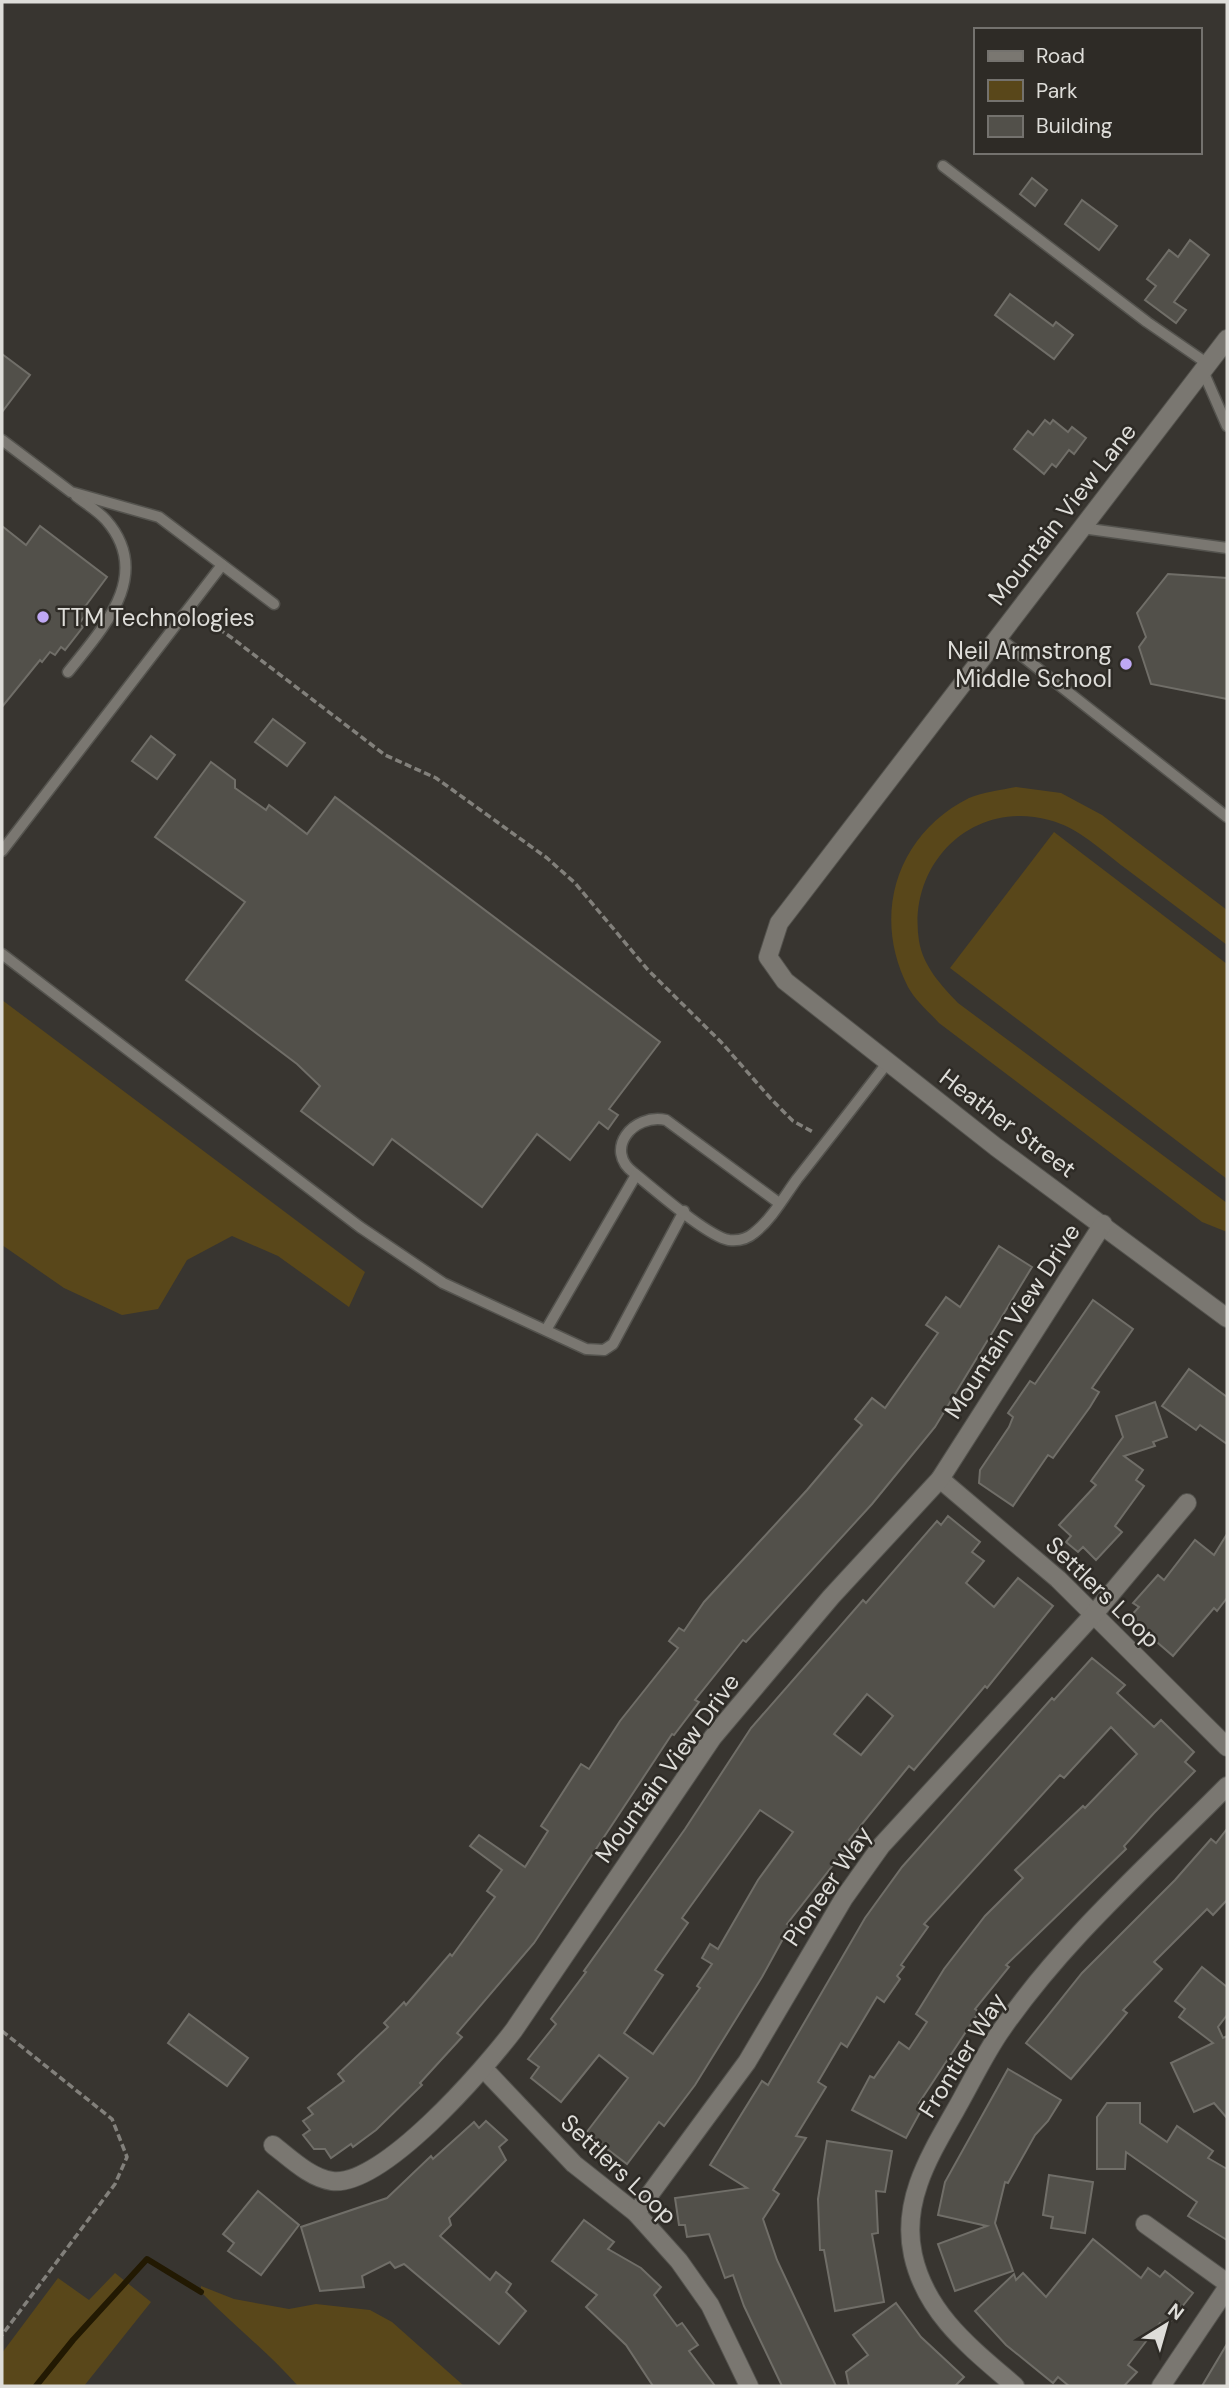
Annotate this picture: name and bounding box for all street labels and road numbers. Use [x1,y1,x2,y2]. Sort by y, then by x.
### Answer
street label: Mountain View Lane [981,417,1143,611]
street label: Heather Street [934,1062,1082,1184]
street label: Mountain View Drive [937,1217,1087,1425]
street label: Settlers Loop [1039,1529,1167,1655]
street label: Mountain View Drive [588,1667,746,1869]
street label: Pioneer Way [775,1820,879,1952]
street label: Frontier Way [911,1987,1013,2123]
street label: Settlers Loop [554,2107,684,2231]

